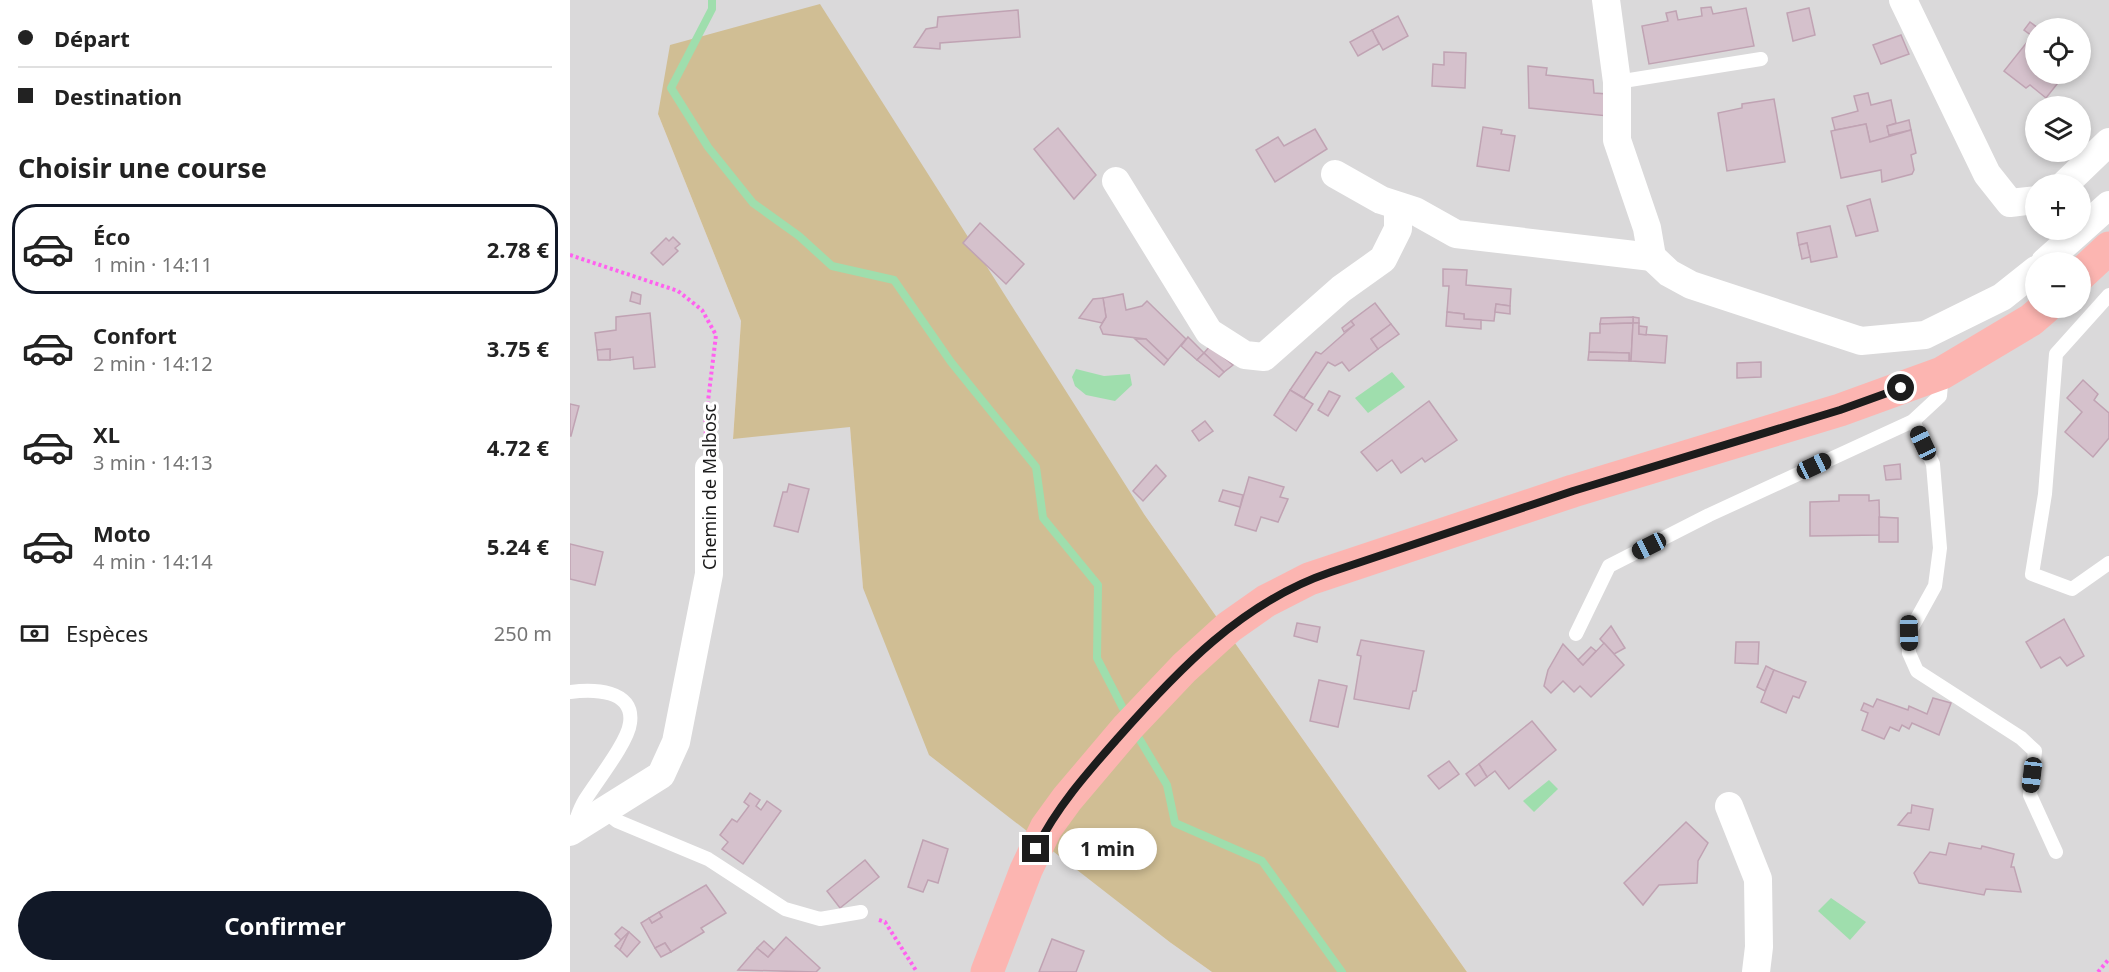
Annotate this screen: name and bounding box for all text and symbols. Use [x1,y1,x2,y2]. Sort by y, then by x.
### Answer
map controls [2025,18,2091,318]
button: locate [2025,18,2091,84]
text: Départ [54,23,130,53]
text: Destination [54,81,182,111]
button: layers [2025,96,2091,162]
text: Choisir une course [18,149,267,186]
button: + [2025,174,2091,240]
text: Éco [93,221,130,251]
icon: car [21,222,75,276]
text: 2.78 € [487,234,549,264]
text: 1 min · 14:11 [93,251,213,278]
button: − [2025,252,2091,318]
text: Confort [93,320,177,350]
icon: car [21,321,75,375]
text: 3.75 € [487,333,549,363]
text: 2 min · 14:12 [93,350,213,377]
route start [1887,374,1914,401]
street label: Chemin de Malbosc [697,404,721,570]
text: XL [93,419,120,449]
icon: car [21,420,75,474]
car [1907,423,1939,463]
text: 4.72 € [487,432,549,462]
text: 3 min · 14:13 [93,449,213,476]
car [1794,450,1834,482]
text: Moto [93,518,151,548]
icon: car [21,519,75,573]
car [1629,530,1669,562]
text: 5.24 € [487,531,549,561]
text: 4 min · 14:14 [93,548,213,575]
car [1900,615,1918,651]
icon: cash [18,617,51,650]
text: Espèces [66,618,148,648]
text: 250 m [494,620,552,647]
car [2021,756,2043,794]
callout: 1 min [1057,828,1156,870]
route end [1022,835,1049,862]
text: 1 min [1080,835,1135,862]
button: Confirmer [18,891,552,960]

